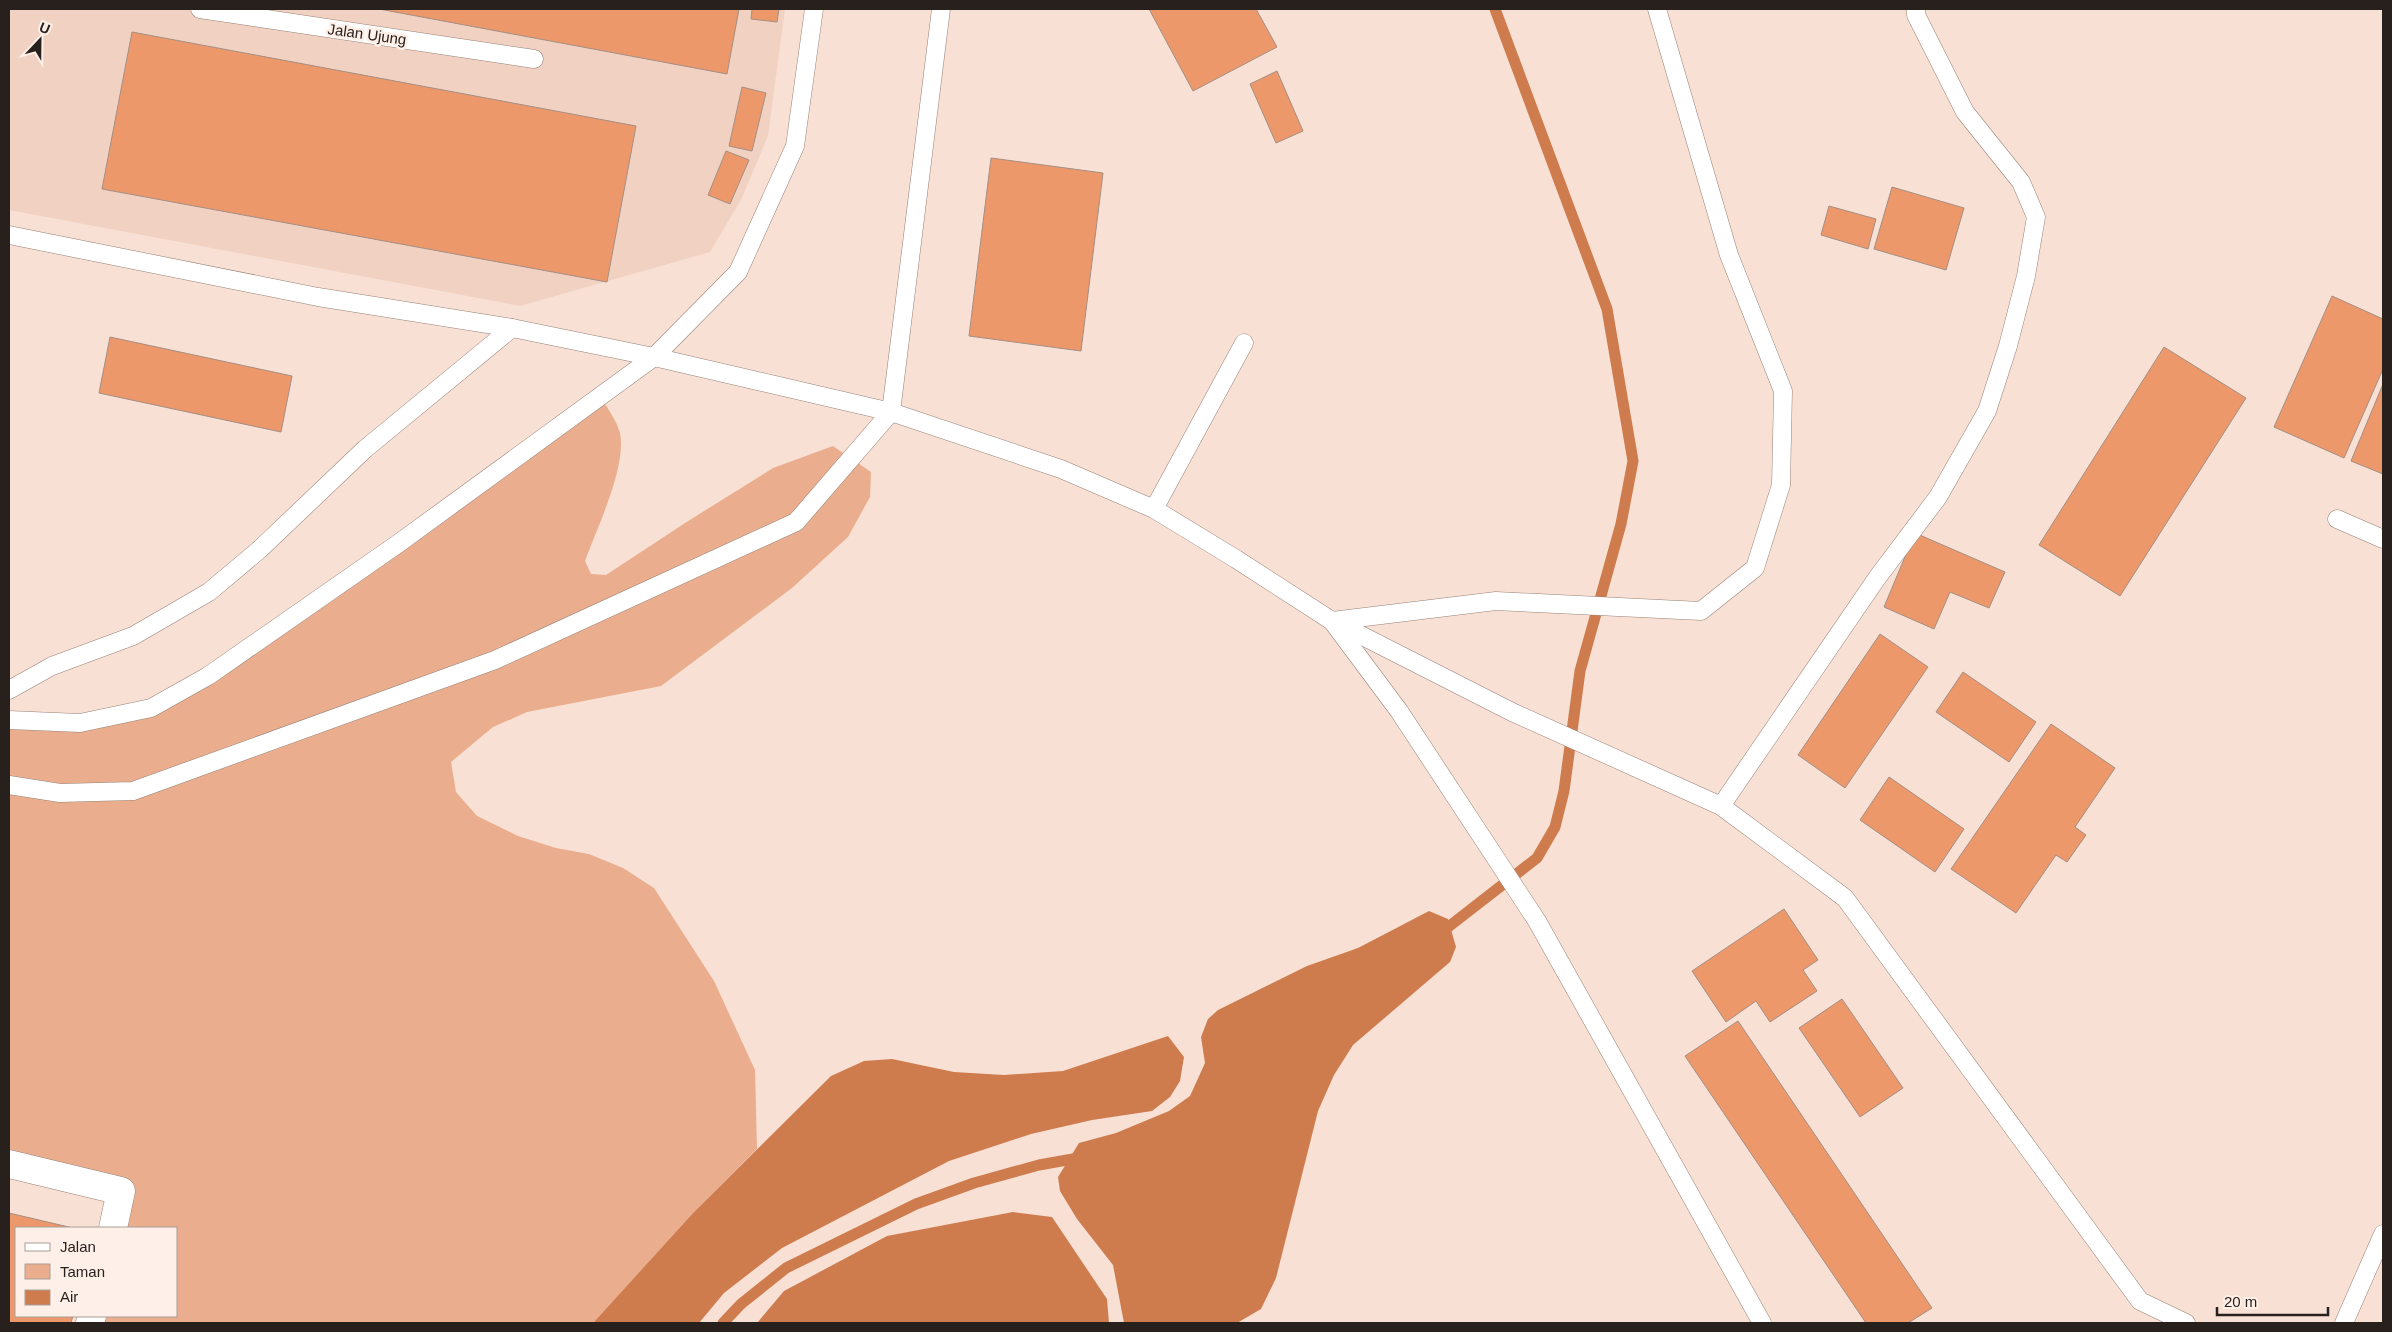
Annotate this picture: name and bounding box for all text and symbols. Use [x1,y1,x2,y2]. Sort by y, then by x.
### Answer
north arrow [15,15,65,65]
text: U [37,19,53,37]
street label: Jalan Ujung [327,20,407,48]
legend [15,1227,178,1317]
text: Jalan [60,1238,96,1255]
text: Taman [60,1263,105,1280]
scale bar [2217,1284,2328,1316]
text: Air [60,1288,78,1305]
text: 20 m [2224,1293,2257,1310]

